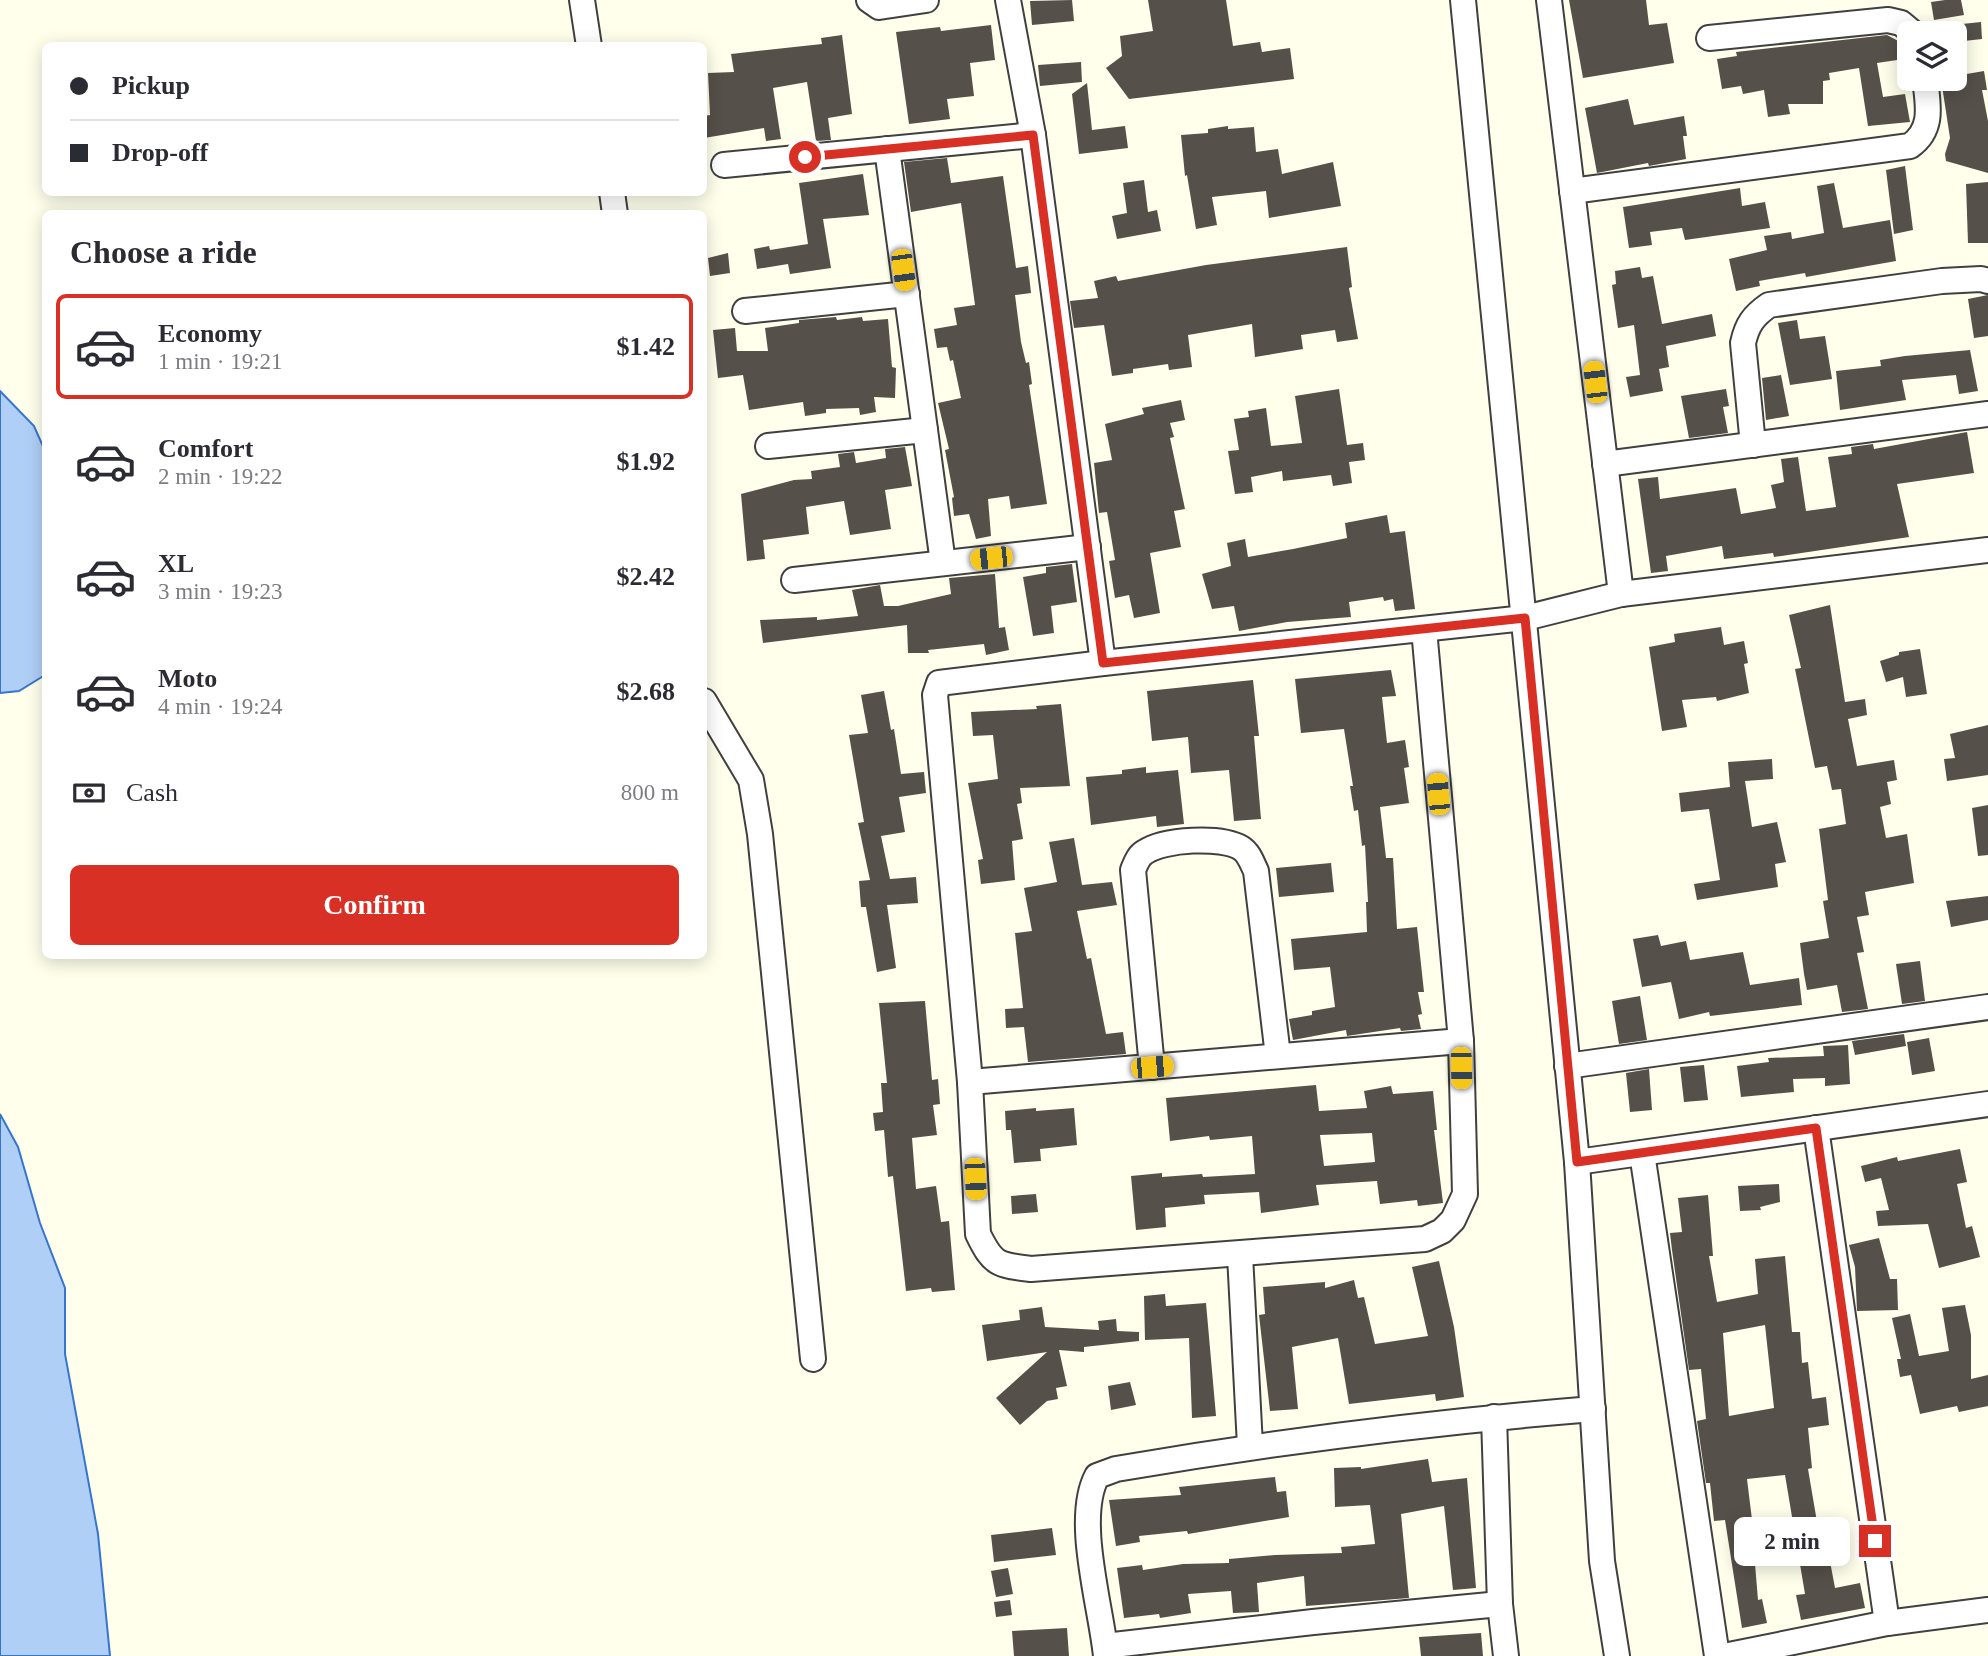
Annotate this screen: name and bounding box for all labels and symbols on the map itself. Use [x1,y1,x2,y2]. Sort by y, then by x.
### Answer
route start [789,141,821,173]
car [890,248,917,292]
car [1583,360,1608,404]
car [970,545,1013,571]
car [1426,772,1451,816]
car [1451,1047,1472,1089]
car [1131,1055,1174,1079]
car [964,1157,987,1201]
callout: 2 min [1735,1516,1850,1566]
route end [1859,1525,1891,1557]

